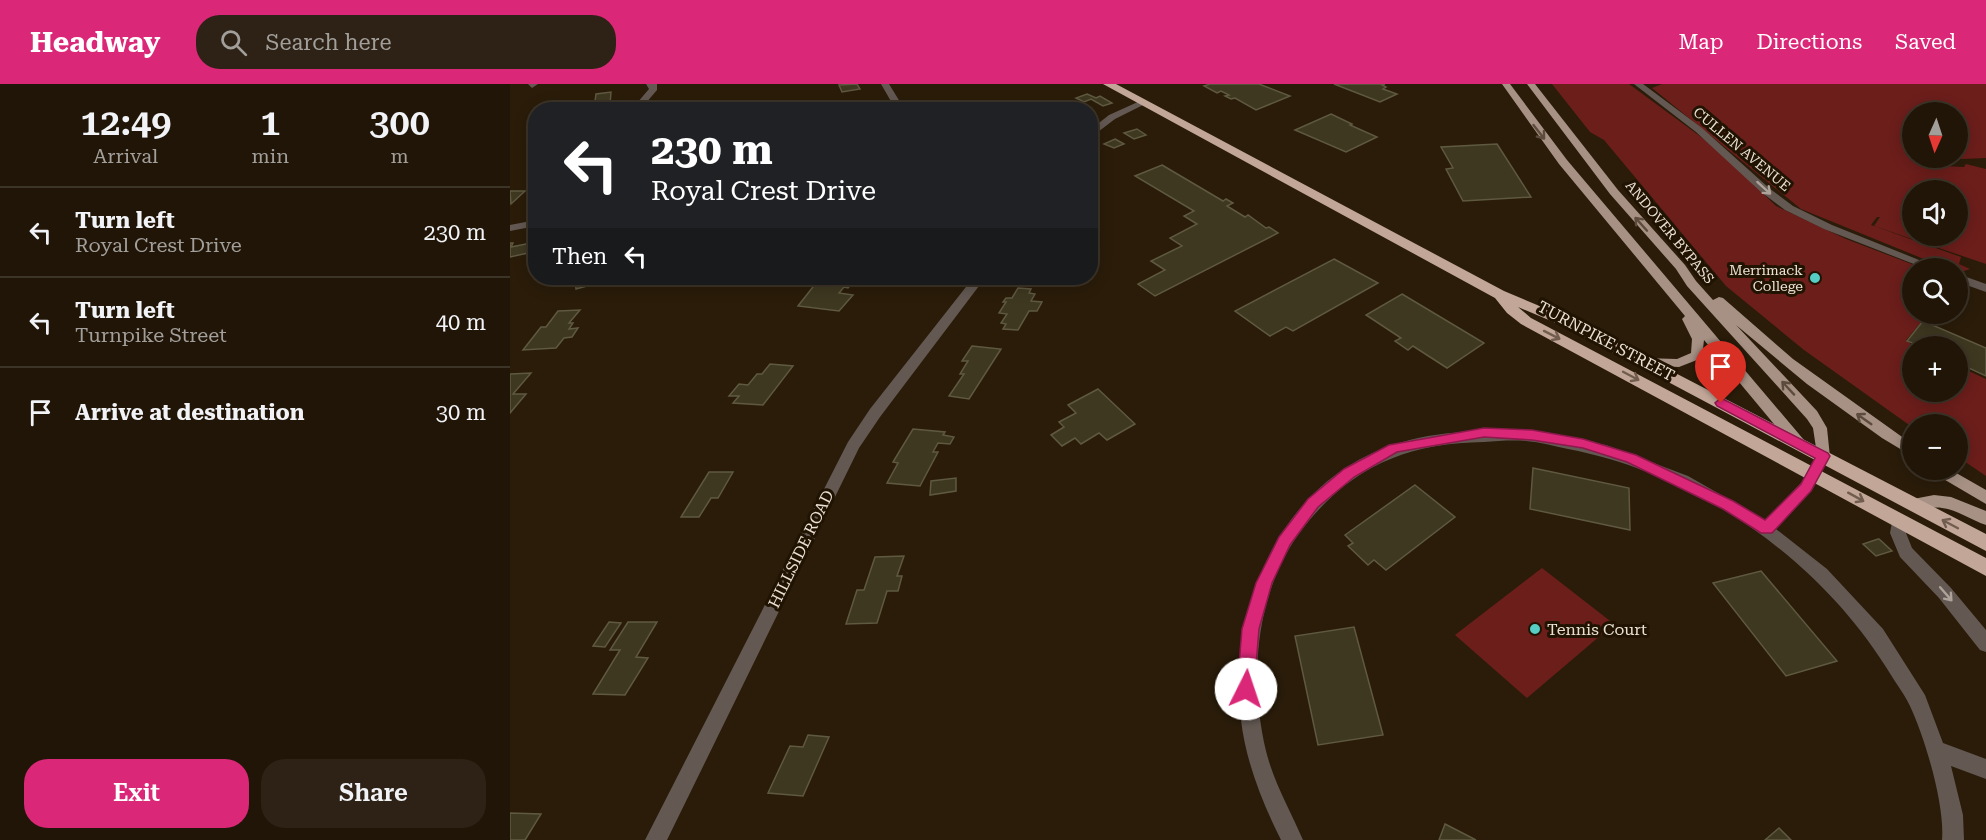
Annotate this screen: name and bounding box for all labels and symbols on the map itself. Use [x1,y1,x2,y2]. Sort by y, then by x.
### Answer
north arrow [1902,102,1968,168]
street label: CULLEN AVENUE [1690,104,1794,194]
one-way arrow [1532,124,1545,140]
street label: ANDOVER BYPASS [1622,177,1718,287]
one-way arrow [1756,181,1771,195]
one-way arrow [1634,217,1648,232]
place label: Merrimack College [1729,262,1803,294]
marker: Merrimack College [1808,271,1822,285]
street label: TURNPIKE STREET [1534,297,1678,385]
one-way arrow [1543,329,1561,341]
pin [1695,341,1746,403]
one-way arrow [1621,371,1639,382]
one-way arrow [1781,381,1796,396]
one-way arrow [1856,413,1873,425]
street label: HILLSIDE ROAD [764,487,838,611]
one-way arrow [1847,492,1865,503]
one-way arrow [1942,518,1959,530]
one-way arrow [1939,586,1953,601]
place label: Tennis Court [1547,620,1647,639]
marker: Tennis Court [1528,622,1542,636]
position arrow [1214,657,1278,721]

